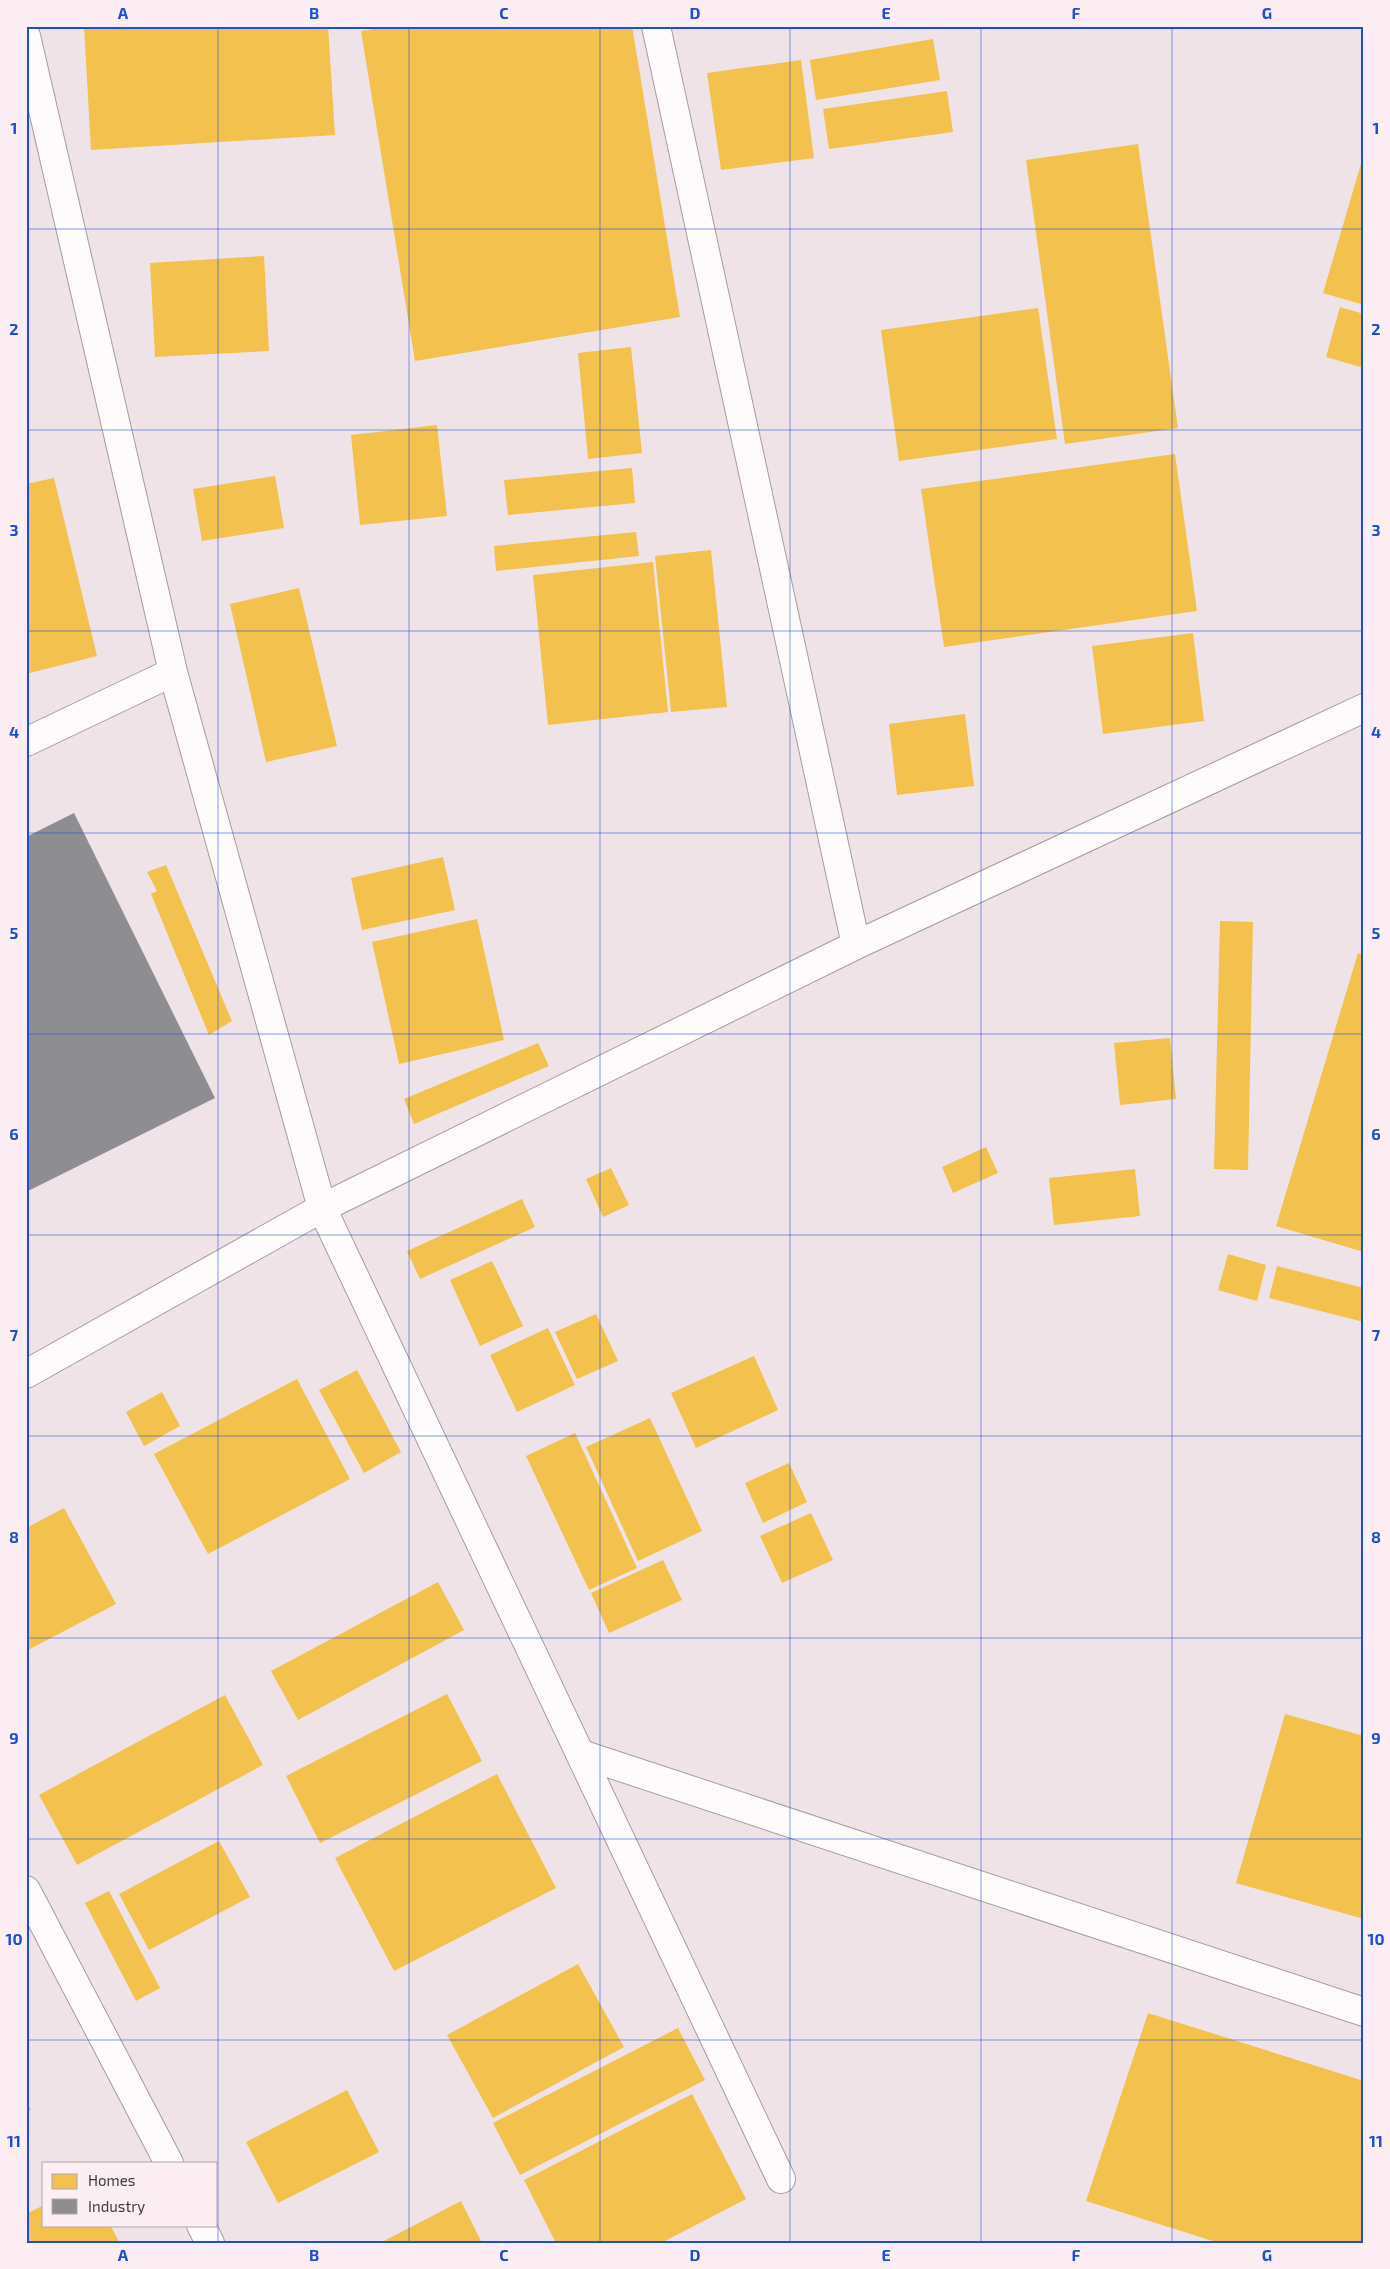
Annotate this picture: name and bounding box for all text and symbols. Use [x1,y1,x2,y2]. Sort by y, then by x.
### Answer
text: A [118,3,129,22]
text: B [309,3,319,22]
text: C [499,3,509,22]
text: D [690,3,701,22]
text: E [881,3,891,22]
text: F [1072,3,1081,22]
text: G [1262,3,1272,22]
text: 1 [11,118,17,137]
text: 1 [1373,118,1379,137]
text: 2 [9,319,19,338]
text: 2 [1371,319,1381,338]
text: 3 [9,520,19,539]
text: 3 [1371,520,1381,539]
text: 4 [9,722,19,741]
text: 4 [1371,722,1381,741]
text: 5 [10,923,19,942]
text: 5 [1372,923,1381,942]
text: 6 [9,1124,19,1143]
text: 6 [1371,1124,1381,1143]
text: 7 [10,1325,19,1344]
text: 7 [1372,1325,1381,1344]
text: 8 [9,1527,19,1546]
text: 8 [1371,1527,1381,1546]
text: 9 [9,1728,19,1747]
text: 9 [1371,1728,1381,1747]
text: 10 [5,1929,23,1948]
text: 10 [1367,1929,1385,1948]
text: 11 [7,2131,21,2150]
text: 11 [1369,2131,1383,2150]
legend [42,2162,218,2226]
text: Homes [88,2171,135,2189]
text: Industry [88,2197,145,2215]
text: A [118,2245,129,2264]
text: B [309,2245,319,2264]
text: C [499,2245,509,2264]
text: D [690,2245,701,2264]
text: E [881,2245,891,2264]
text: F [1072,2245,1081,2264]
text: G [1262,2245,1272,2264]

